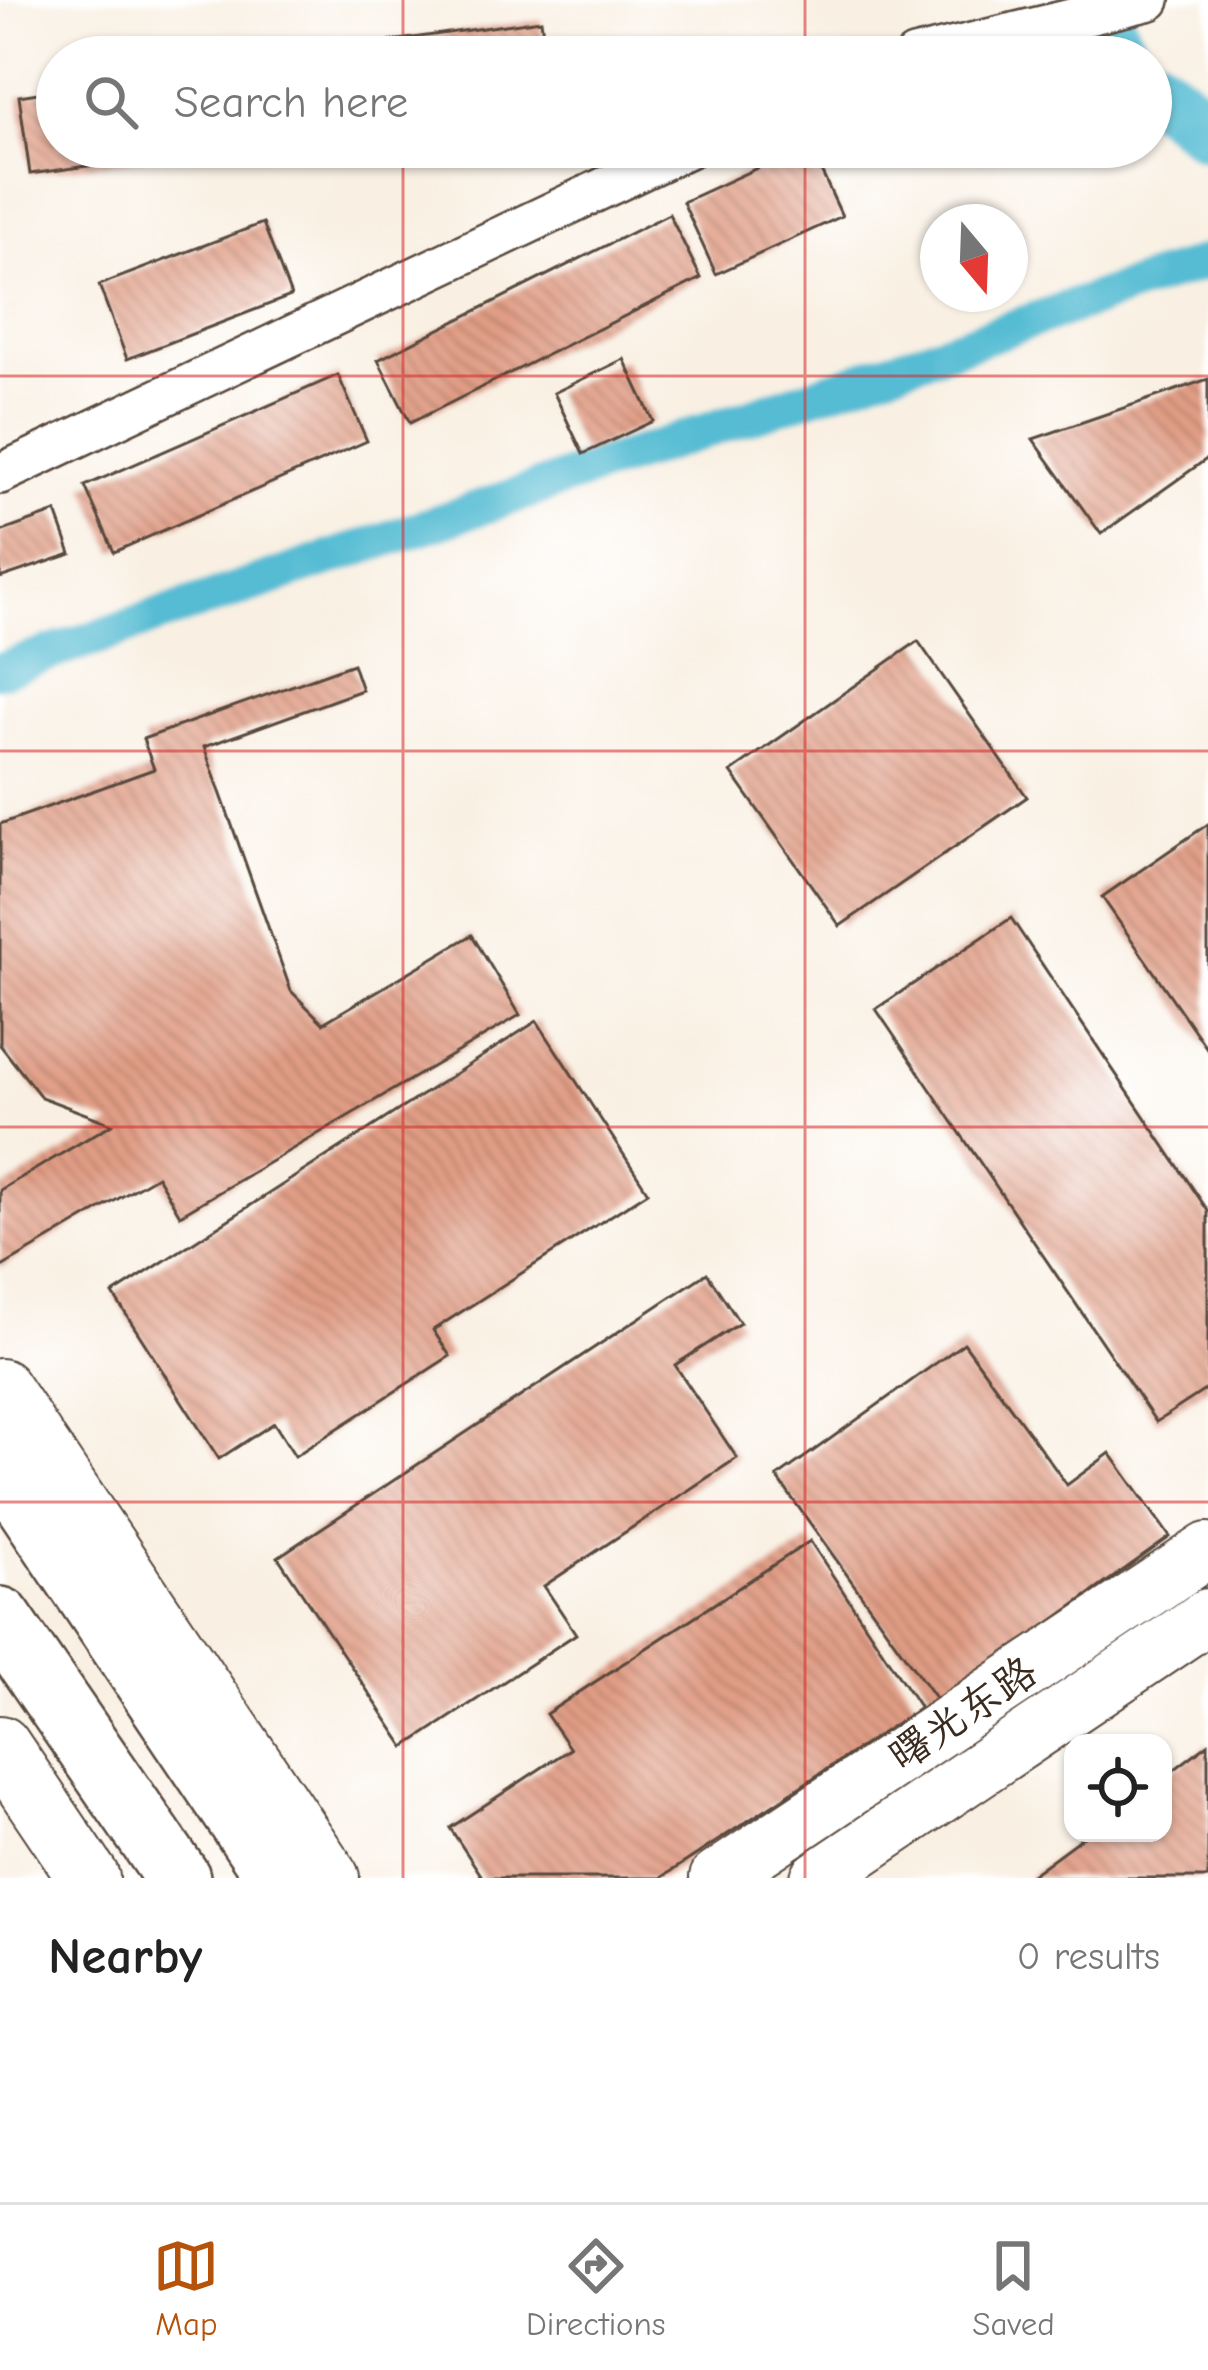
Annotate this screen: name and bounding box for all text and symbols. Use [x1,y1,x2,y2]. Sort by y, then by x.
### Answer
search box [36,36,1172,168]
icon: search [78,69,144,135]
text: Search here [174,76,408,128]
north arrow [920,204,1028,312]
street label: 曙光东路 [880,1647,1046,1781]
map controls [1064,1734,1172,1842]
button: locate [1064,1734,1172,1842]
text: Nearby [48,1927,202,1986]
text: 0 results [1017,1934,1160,1979]
tab: Map [153,2233,219,2343]
tab: Directions [526,2233,666,2343]
tab: Saved [972,2233,1055,2343]

